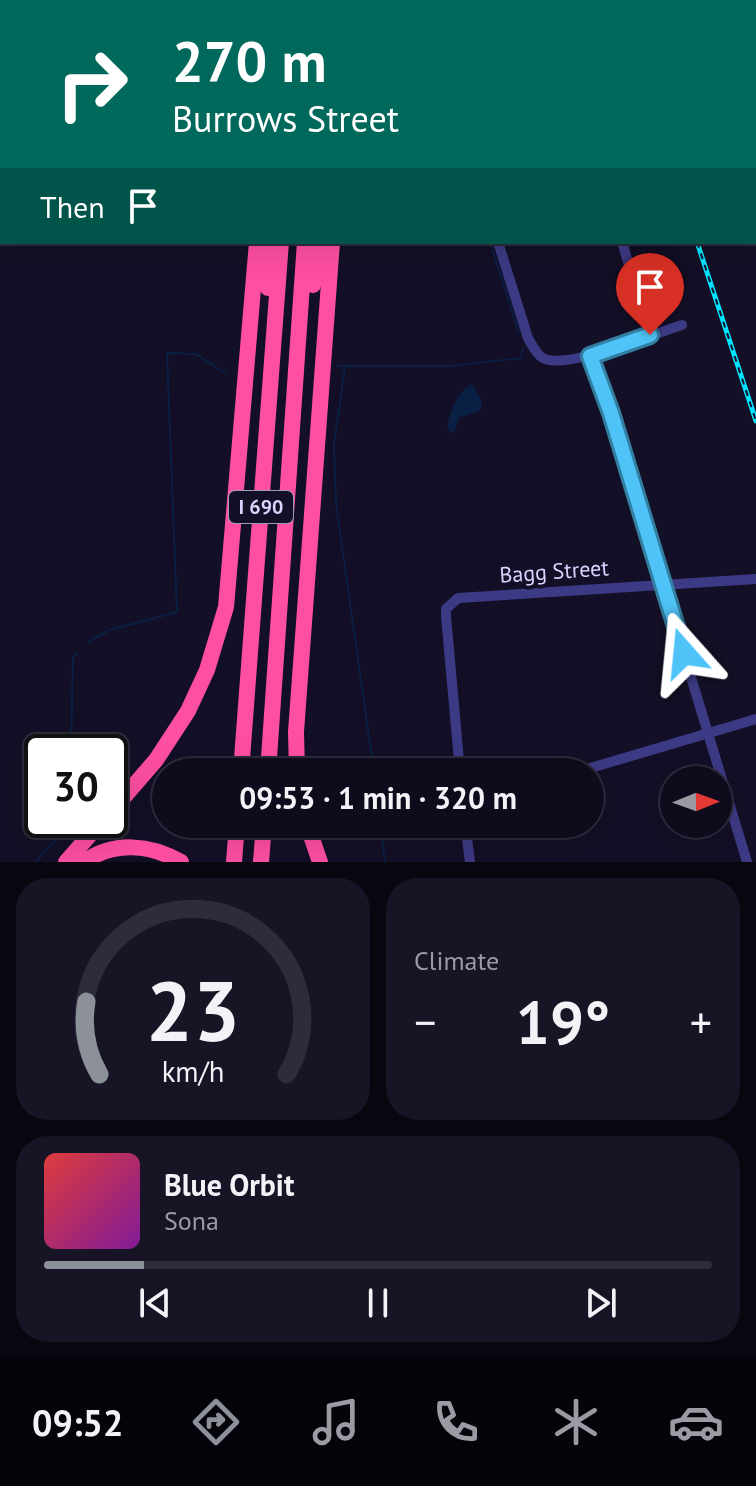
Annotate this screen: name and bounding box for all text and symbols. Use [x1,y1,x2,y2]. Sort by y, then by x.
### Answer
text: 270 m [172,25,327,97]
icon: right [40,32,144,136]
text: Burrows Street [172,95,399,142]
icon: arrive [121,184,165,228]
text: Then [40,187,105,226]
pin [616,253,684,335]
icon: arrive [628,265,672,309]
road number: I 690 [229,491,293,523]
street label: Bagg Street [498,553,610,589]
position arrow [642,611,726,695]
speed limit sign: 30 [24,734,128,838]
north arrow [660,766,732,838]
map controls [660,766,732,838]
text: 09:53 · 1 min · 320 m [239,778,517,817]
text: Climate [414,944,499,977]
text: 23 [146,956,240,1064]
text: 19° [516,983,610,1061]
text: − [414,993,436,1050]
text: + [690,993,712,1050]
text: km/h [162,1053,224,1090]
text: Blue Orbit [164,1165,294,1204]
text: Sona [164,1204,219,1237]
icon: previous [133,1281,177,1325]
icon: pause [356,1281,400,1325]
icon: next [579,1281,623,1325]
icon: directions [188,1394,244,1450]
icon: music [308,1394,364,1450]
icon: phone [428,1394,484,1450]
icon: climate [548,1394,604,1450]
icon: car [668,1394,724,1450]
text: 09:52 [32,1399,123,1446]

